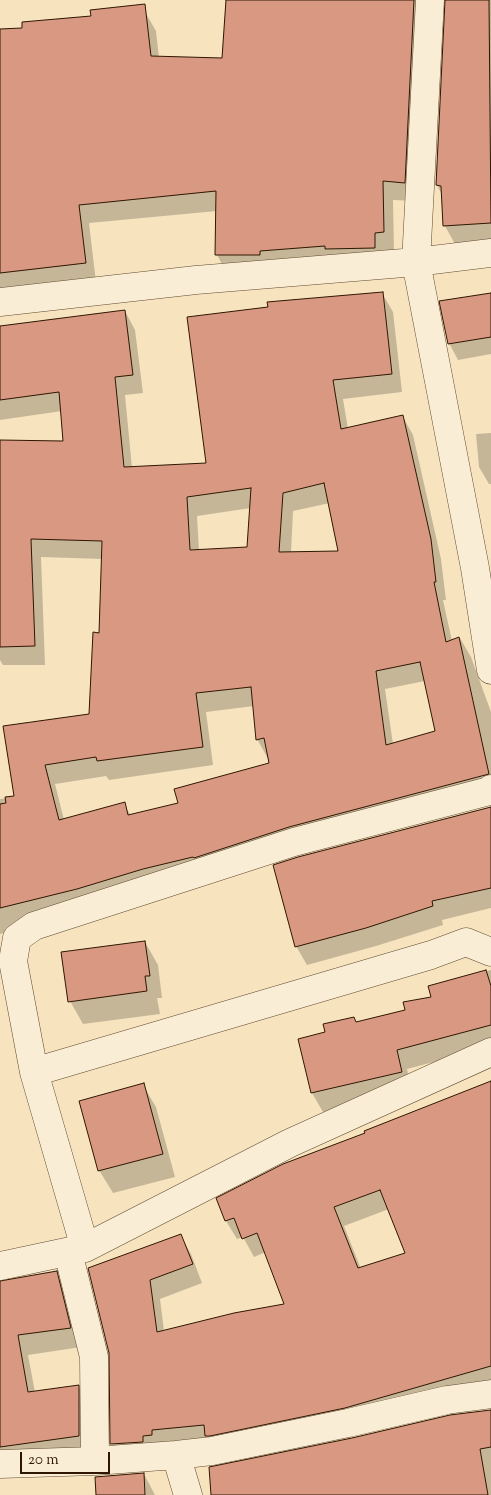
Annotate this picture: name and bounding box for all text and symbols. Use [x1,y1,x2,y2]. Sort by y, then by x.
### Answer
scale bar [22,1442,112,1474]
text: 20 m [28,1450,59,1471]

